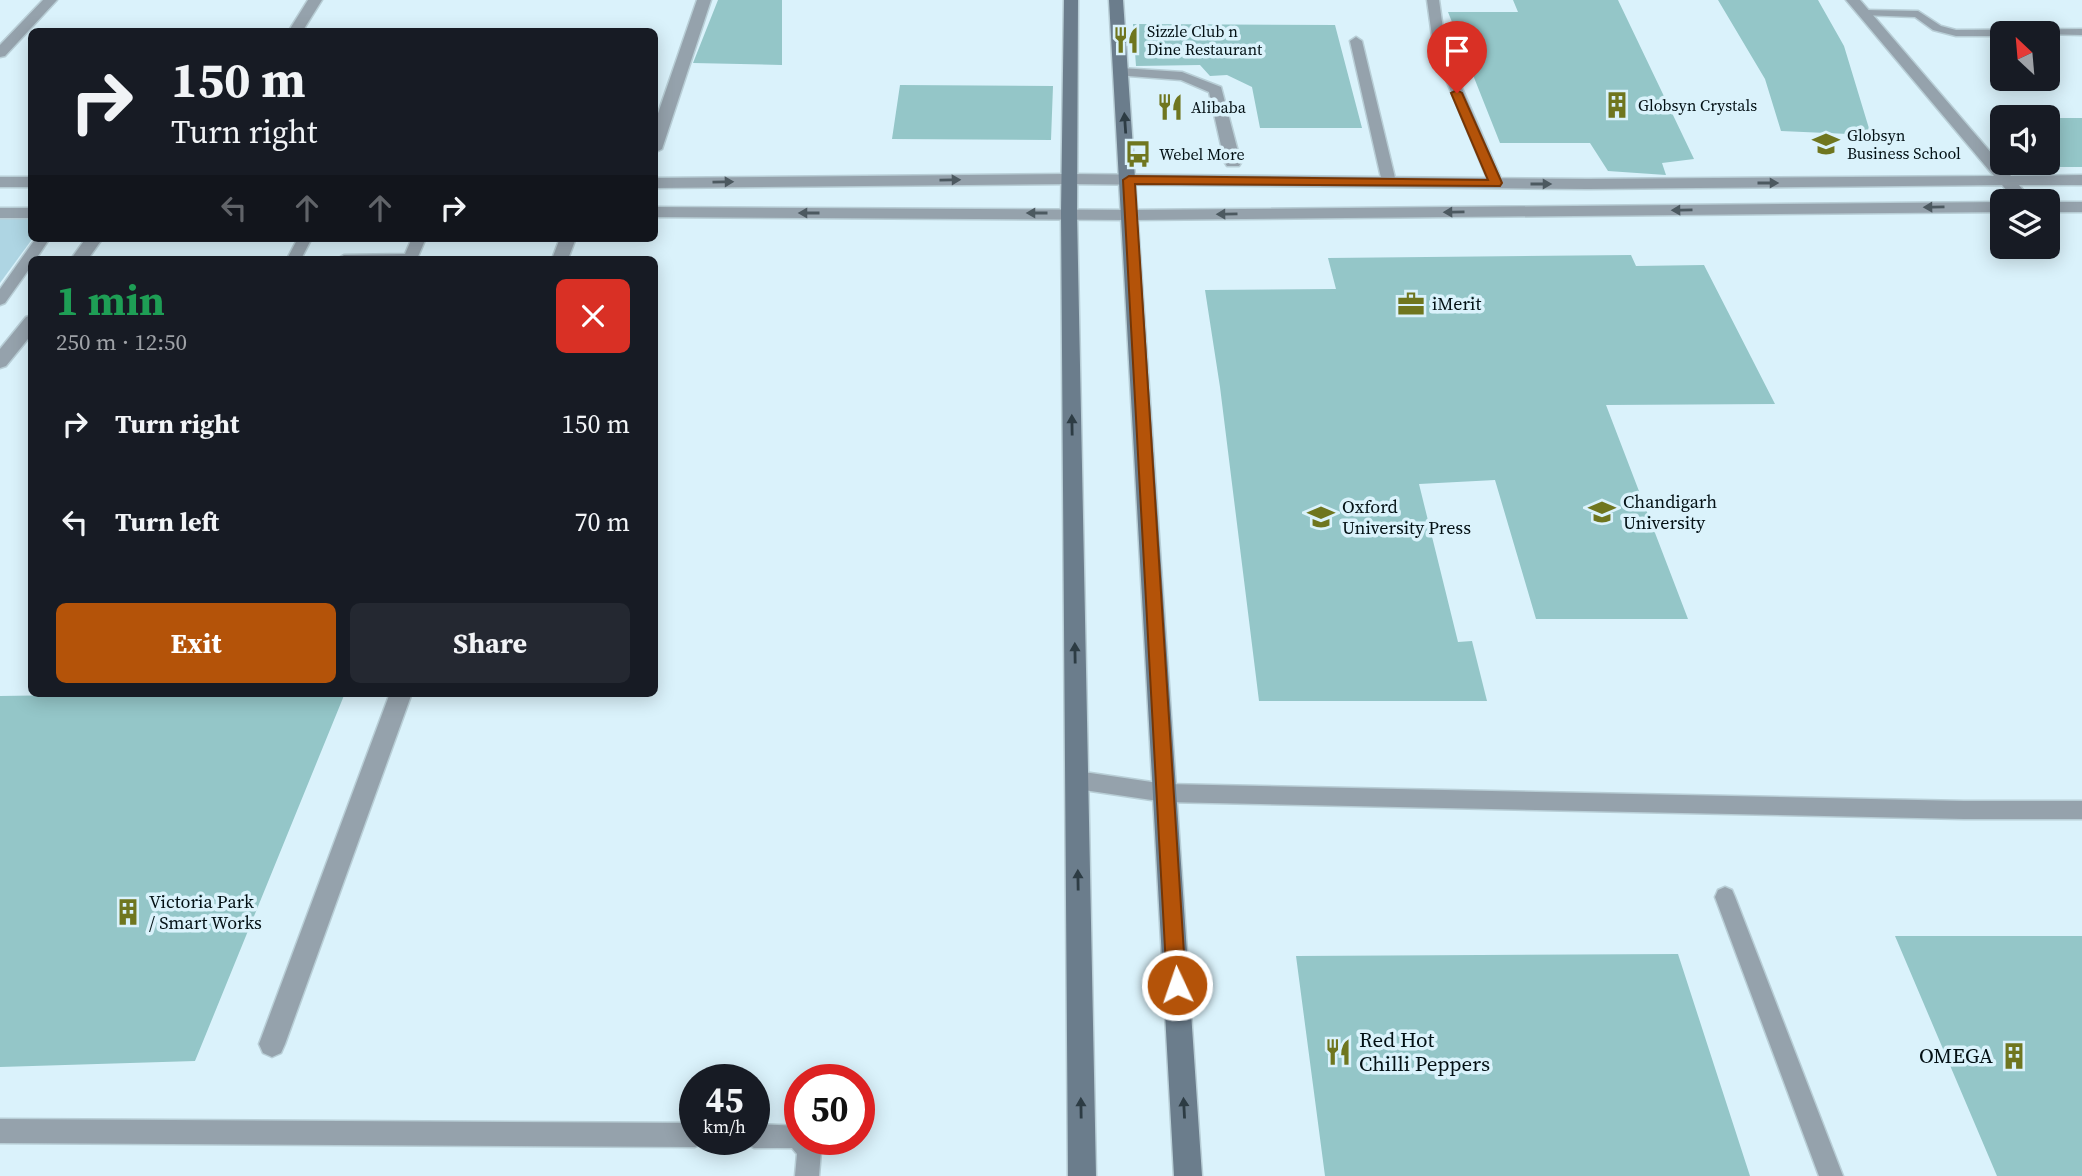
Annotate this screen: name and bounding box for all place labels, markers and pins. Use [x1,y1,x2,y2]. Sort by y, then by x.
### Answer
place label: Sizzle Club n Dine Restaurant [1147,20,1263,60]
pin [1427,21,1487,93]
restaurant icon: Sizzle Club n Dine Restaurant [1111,25,1141,55]
building icon: Globsyn Crystals [1602,90,1632,120]
restaurant icon: Alibaba [1155,92,1185,122]
place label: Globsyn Crystals [1638,94,1757,116]
place label: Alibaba [1191,96,1247,118]
place label: Globsyn Business School [1847,124,1961,164]
school or university icon: Globsyn Business School [1811,129,1841,159]
bus stop icon: Webel More [1123,139,1153,169]
place label: Webel More [1159,143,1245,165]
office icon: iMerit [1396,289,1426,319]
place label: iMerit [1432,291,1481,316]
place label: Chandigarh University [1623,489,1717,535]
place label: Oxford University Press [1342,494,1471,540]
school or university icon: Chandigarh University [1587,497,1617,527]
school or university icon: Oxford University Press [1306,502,1336,532]
place label: Victoria Park / Smart Works [149,889,262,935]
building icon: Victoria Park / Smart Works [113,897,143,927]
place label: Red Hot Chilli Peppers [1359,1025,1490,1078]
restaurant icon: Red Hot Chilli Peppers [1323,1037,1353,1067]
place label: OMEGA [1919,1041,1993,1070]
building icon: OMEGA [1999,1041,2029,1071]

